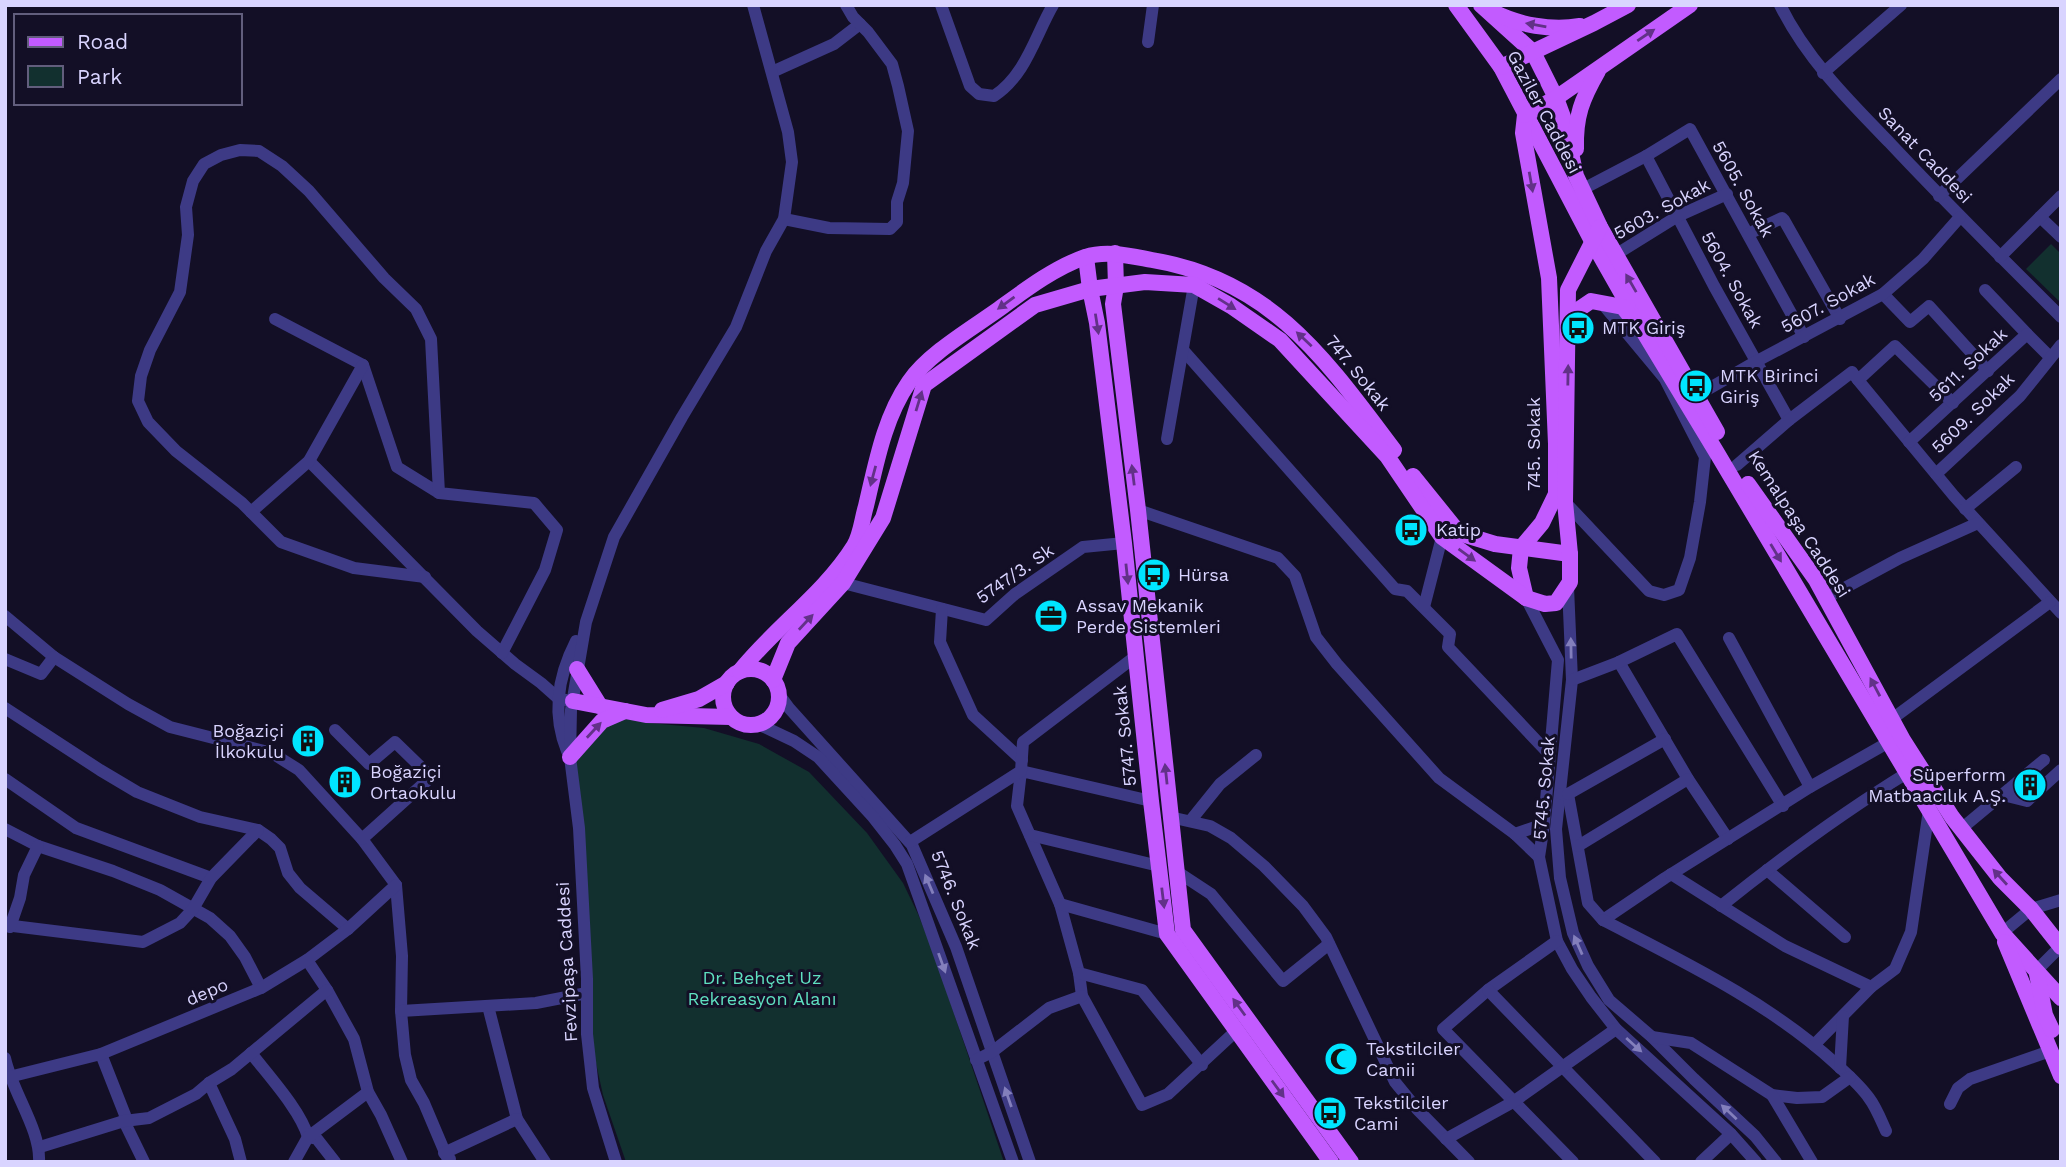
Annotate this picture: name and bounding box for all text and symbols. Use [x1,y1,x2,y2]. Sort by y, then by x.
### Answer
legend [14,14,242,105]
one-way arrow [1525,19,1547,30]
text: Road [77,29,128,54]
one-way arrow [1636,29,1655,42]
street label: Gaziler Caddesi [1503,47,1586,177]
text: Park [77,64,122,89]
street label: Sanat Caddesi [1874,102,1977,207]
street label: 5605. Sokak [1708,137,1779,241]
one-way arrow [1526,171,1537,193]
street label: 5603. Sokak [1610,174,1713,244]
street label: 5604. Sokak [1697,228,1768,332]
street label: 5607. Sokak [1777,268,1878,337]
one-way arrow [1625,273,1637,293]
one-way arrow [997,296,1015,310]
one-way arrow [1217,298,1237,311]
bus stop icon: MTK Giriş [1559,309,1597,347]
one-way arrow [1092,313,1103,335]
place label: MTK Giriş [1602,317,1685,338]
street label: 5611. Sokak [1924,323,2011,406]
one-way arrow [1296,331,1313,347]
street label: 747. Sokak [1322,331,1395,415]
one-way arrow [1562,364,1573,386]
place label: MTK Birinci Giriş [1720,365,1819,407]
bus stop icon: MTK Birinci Giriş [1677,367,1715,405]
street label: 5609. Sokak [1927,368,2018,457]
one-way arrow [914,390,924,411]
street label: 745. Sokak [1523,397,1544,491]
street label: Kemalpaşa Caddesi [1744,446,1855,601]
one-way arrow [1128,464,1139,486]
one-way arrow [867,466,878,488]
bus stop icon: Katip [1392,511,1430,549]
place label: Katip [1436,519,1481,540]
street label: 5747/3. Sk [972,539,1057,608]
one-way arrow [1770,543,1783,562]
one-way arrow [1458,548,1476,562]
bus stop icon: Hürsa [1135,556,1173,594]
one-way arrow [1122,563,1133,585]
place label: Hürsa [1178,564,1229,585]
place label: Assav Mekanik Perde Sistemleri [1076,595,1221,637]
office icon: Assav Mekanik Perde Sistemleri [1032,597,1070,635]
one-way arrow [798,614,814,631]
one-way arrow [1565,637,1577,659]
one-way arrow [1869,678,1881,697]
street label: 5747. Sokak [1109,684,1140,788]
place label: Boğaziçi İlkokulu [212,720,284,762]
building icon: Boğaziçi İlkokulu [289,722,327,760]
one-way arrow [586,722,602,739]
street label: 5745. Sokak [1528,735,1559,841]
place label: Boğaziçi Ortaokulu [370,761,457,803]
building icon: Boğaziçi Ortaokulu [326,763,364,801]
one-way arrow [1160,763,1171,785]
place label: Süperform Matbaacılık A.Ş. [1868,764,2006,806]
building icon: Süperform Matbaacılık A.Ş. [2011,766,2049,804]
street label: 5746. Sokak [927,847,986,952]
one-way arrow [1992,868,2008,886]
one-way arrow [923,874,935,894]
street label: Fevzipaşa Caddesi [552,881,581,1043]
one-way arrow [1157,887,1168,909]
one-way arrow [1572,935,1583,956]
one-way arrow [937,952,948,973]
park label: Dr. Behçet Uz Rekreasyon Alanı [688,967,837,1009]
street label: depo [183,973,231,1010]
one-way arrow [1232,998,1246,1016]
one-way arrow [1625,1037,1642,1053]
place label: Tekstilciler Camii [1366,1038,1461,1080]
mosque icon: Tekstilciler Camii [1322,1040,1360,1078]
one-way arrow [1271,1080,1285,1098]
one-way arrow [1002,1087,1013,1108]
place label: Tekstilciler Cami [1354,1092,1449,1134]
bus stop icon: Tekstilciler Cami [1311,1094,1349,1132]
one-way arrow [1721,1105,1738,1121]

